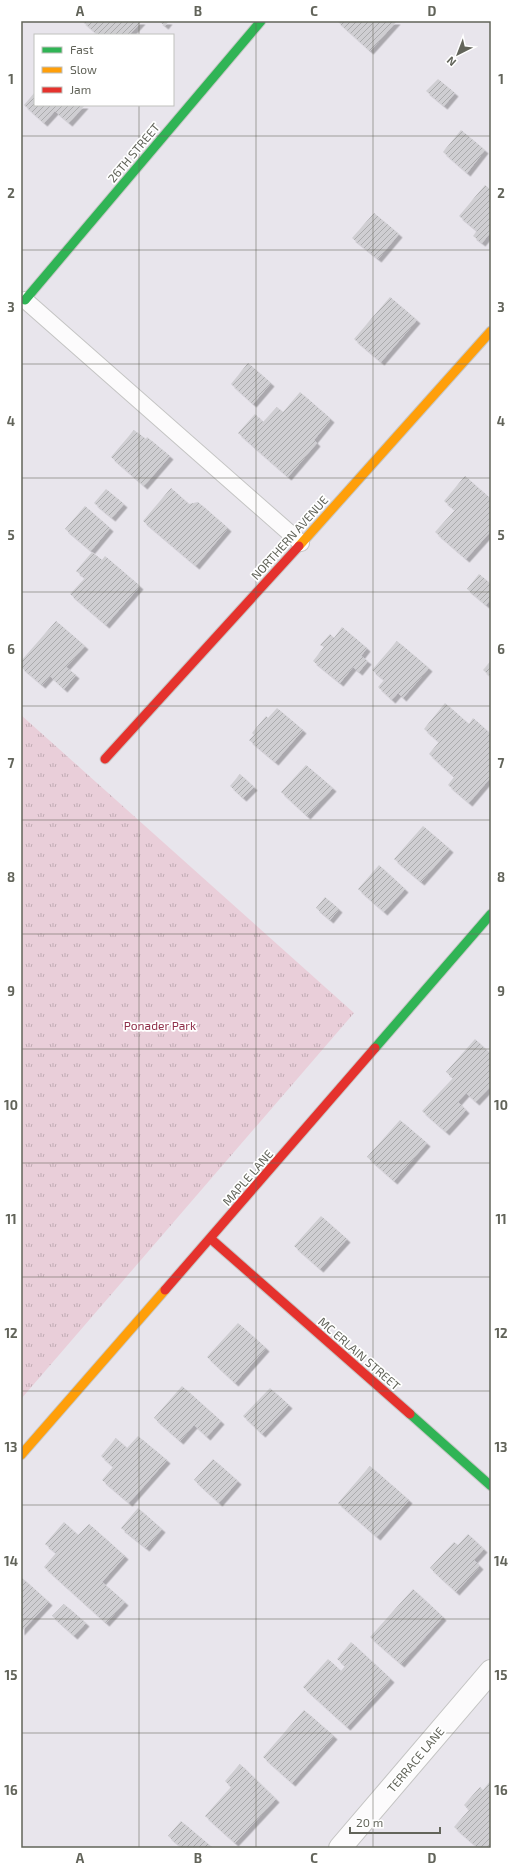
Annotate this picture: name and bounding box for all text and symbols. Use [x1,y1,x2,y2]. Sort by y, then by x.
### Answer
text: A [76,3,85,19]
text: B [194,3,202,19]
text: C [310,3,318,19]
text: D [428,3,437,19]
legend [34,34,174,106]
north arrow [438,34,478,74]
text: Fast [70,42,94,56]
text: N [444,54,458,69]
text: Slow [70,62,97,76]
text: 1 [8,71,14,87]
text: 1 [498,71,504,87]
text: Jam [70,82,91,96]
street label: 26TH STREET [104,120,162,185]
text: 2 [7,185,15,201]
text: 2 [497,185,505,201]
text: 3 [7,299,15,315]
text: 3 [497,299,505,315]
text: 4 [7,413,15,429]
text: 4 [497,413,505,429]
street label: NORTHERN AVENUE [248,492,331,582]
text: 5 [7,527,15,543]
text: 5 [497,527,505,543]
text: 6 [7,641,15,657]
text: 6 [497,641,505,657]
text: 7 [8,755,15,771]
text: 7 [498,755,505,771]
text: 8 [7,869,15,885]
text: 8 [497,869,505,885]
text: 9 [7,983,15,999]
text: 9 [497,983,505,999]
park label: Ponader Park [124,1018,196,1032]
text: 10 [4,1097,18,1113]
text: 10 [494,1097,508,1113]
street label: MAPLE LANE [219,1146,275,1208]
text: 11 [5,1211,17,1227]
text: 11 [495,1211,507,1227]
street label: MC ERLAIN STREET [316,1314,403,1393]
text: 12 [4,1325,18,1341]
text: 12 [494,1325,508,1341]
text: 13 [5,1439,18,1455]
text: 13 [495,1439,508,1455]
text: 14 [4,1553,18,1569]
text: 14 [494,1553,508,1569]
text: 15 [5,1667,17,1683]
text: 15 [495,1667,507,1683]
street label: TERRACE LANE [384,1724,447,1795]
text: 16 [4,1782,18,1798]
text: 16 [494,1782,508,1798]
scale bar [350,1809,440,1835]
text: 20 m [356,1815,383,1829]
text: A [76,1850,85,1866]
text: B [194,1850,202,1866]
text: C [310,1850,318,1866]
text: D [428,1850,437,1866]

